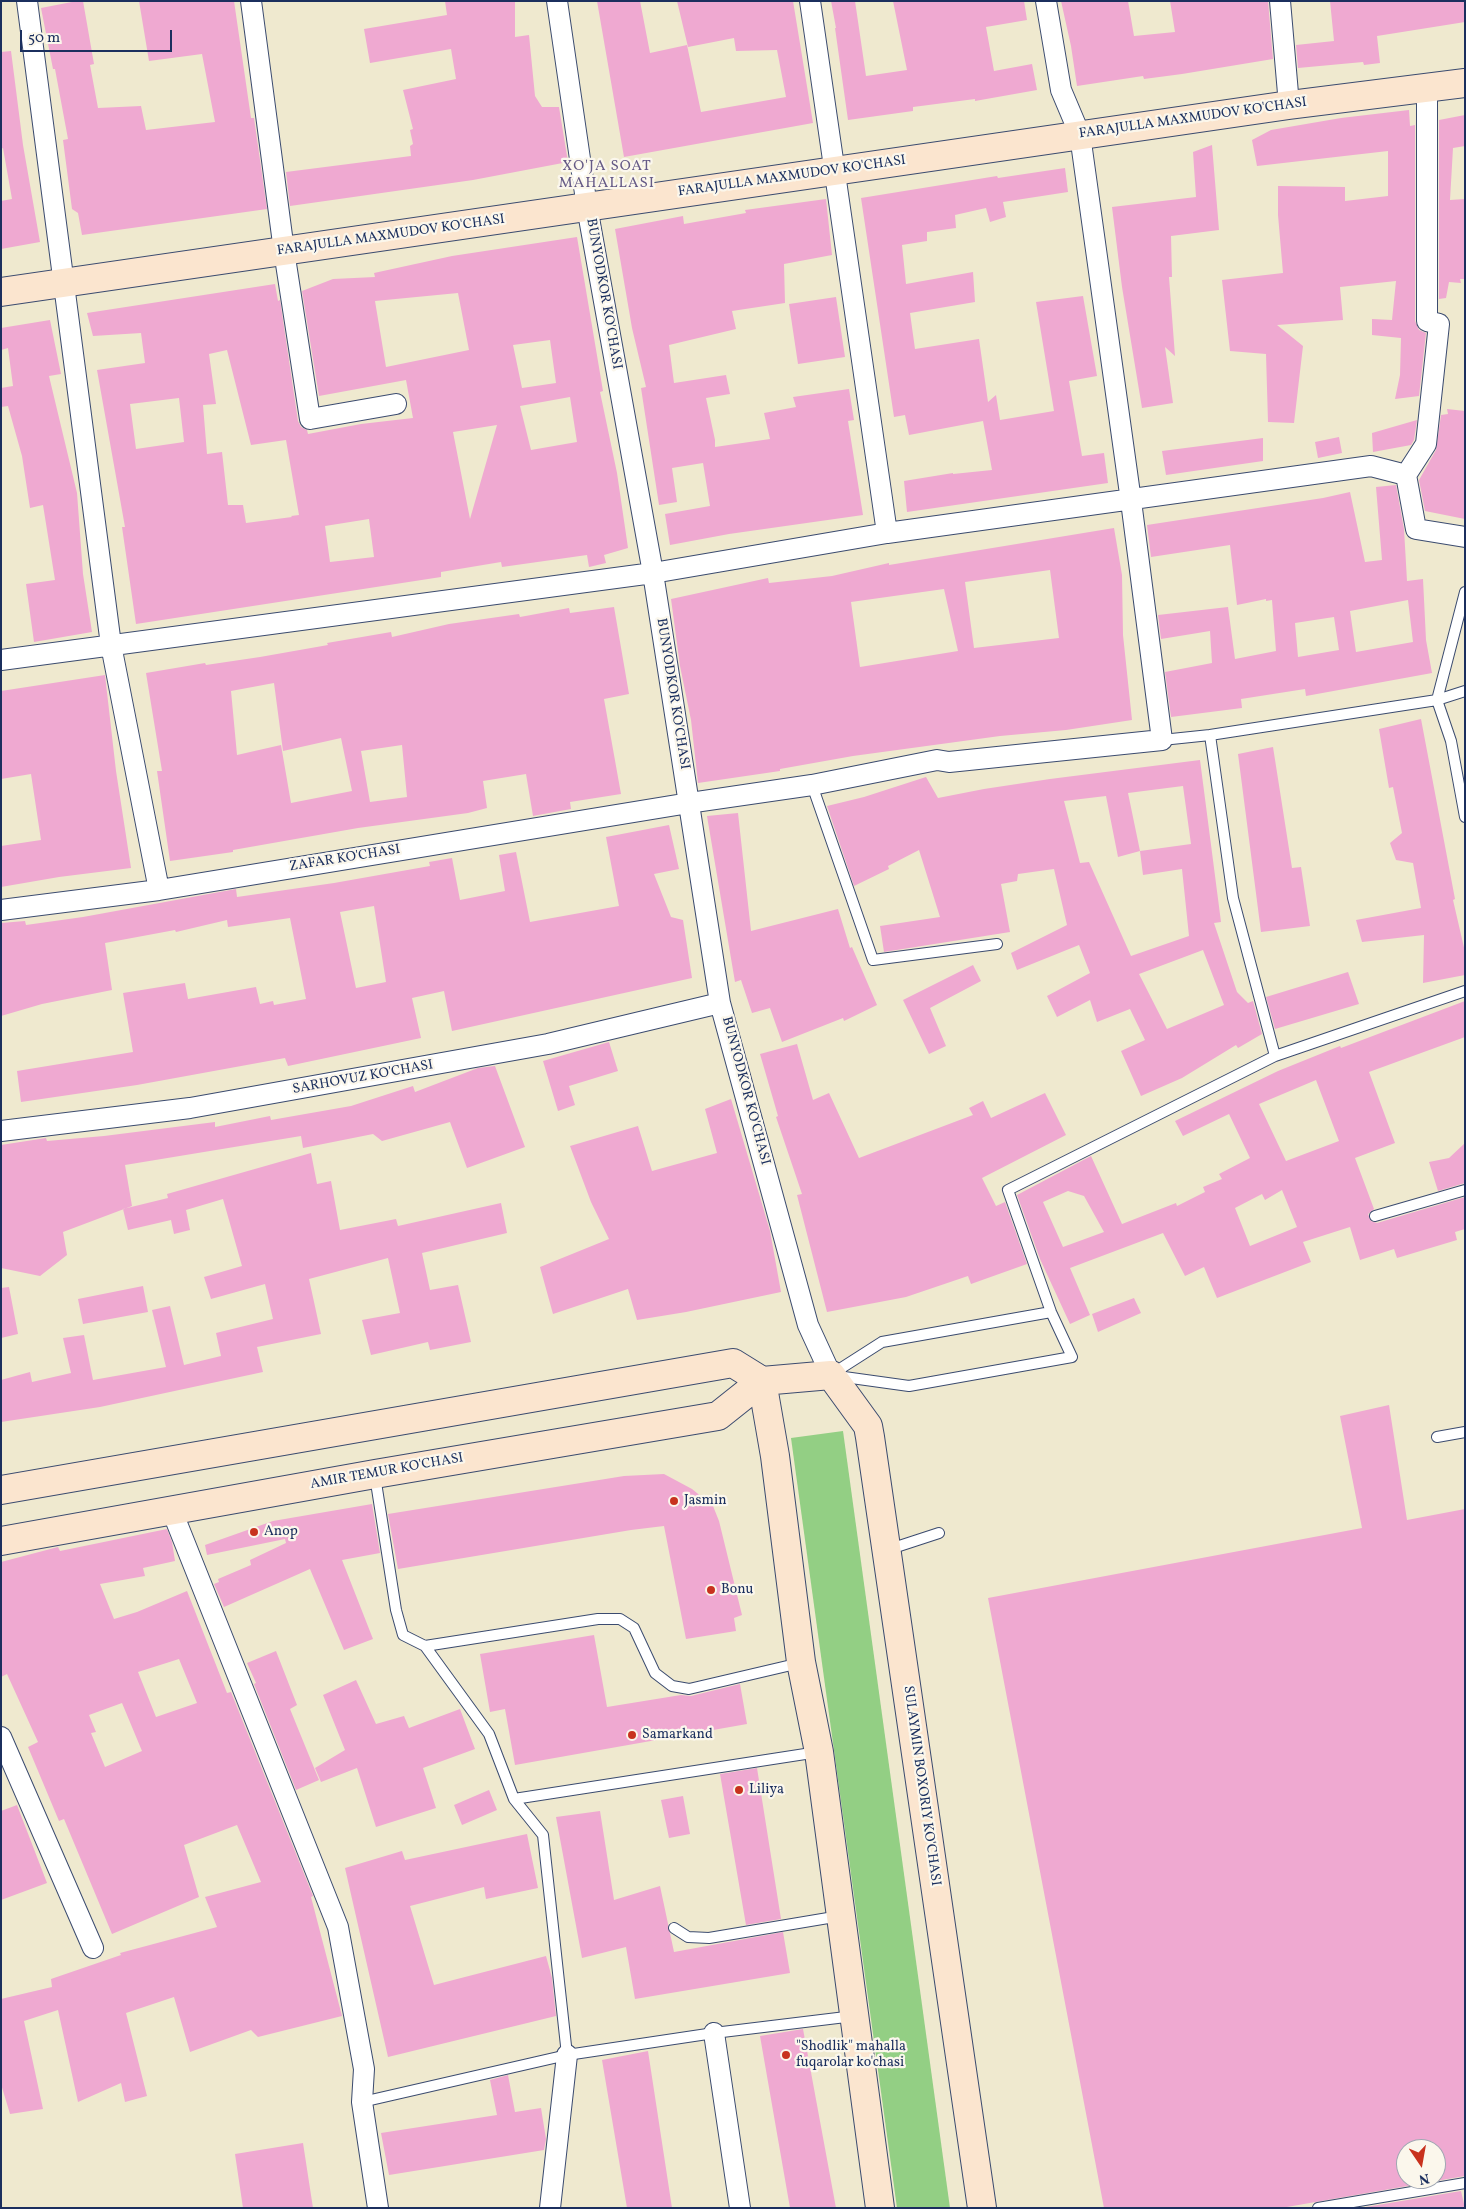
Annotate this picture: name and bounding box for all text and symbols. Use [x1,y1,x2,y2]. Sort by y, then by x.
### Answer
scale bar [22,20,175,52]
text: 50 m [28,28,60,49]
street label: FARAJULLA MAXMUDOV KO'CHASI [1078,95,1308,143]
street label: FARAJULLA MAXMUDOV KO'CHASI [677,153,907,201]
district label: XO'JA SOAT MAHALLASI [558,158,656,193]
street label: FARAJULLA MAXMUDOV KO'CHASI [276,212,506,260]
street label: BUNYODKOR KO'CHASI [581,217,625,371]
street label: BUNYODKOR KO'CHASI [652,617,692,771]
street label: ZAFAR KO'CHASI [288,842,402,876]
street label: BUNYODKOR KO'CHASI [717,1015,773,1167]
street label: SARHOVUZ KO'CHASI [291,1057,435,1099]
street label: AMIR TEMUR KO'CHASI [309,1450,465,1494]
place label: Jasmin [684,1493,727,1509]
marker: Jasmin [668,1495,680,1507]
place label: Anop [264,1524,298,1540]
marker: Anop [248,1526,260,1538]
place label: Bonu [721,1582,753,1598]
marker: Bonu [705,1584,717,1596]
street label: SULAYMIN BOXORIY KO'CHASI [899,1685,943,1887]
place label: Samarkand [642,1727,713,1743]
marker: Samarkand [626,1729,638,1741]
place label: Liliya [749,1782,784,1798]
marker: Liliya [733,1784,745,1796]
place label: "Shodlik" mahalla fuqarolar ko'chasi [796,2039,906,2072]
marker: "Shodlik" mahalla fuqarolar ko'chasi [780,2049,792,2061]
north arrow [1396,2139,1446,2189]
text: N [1417,2168,1431,2189]

